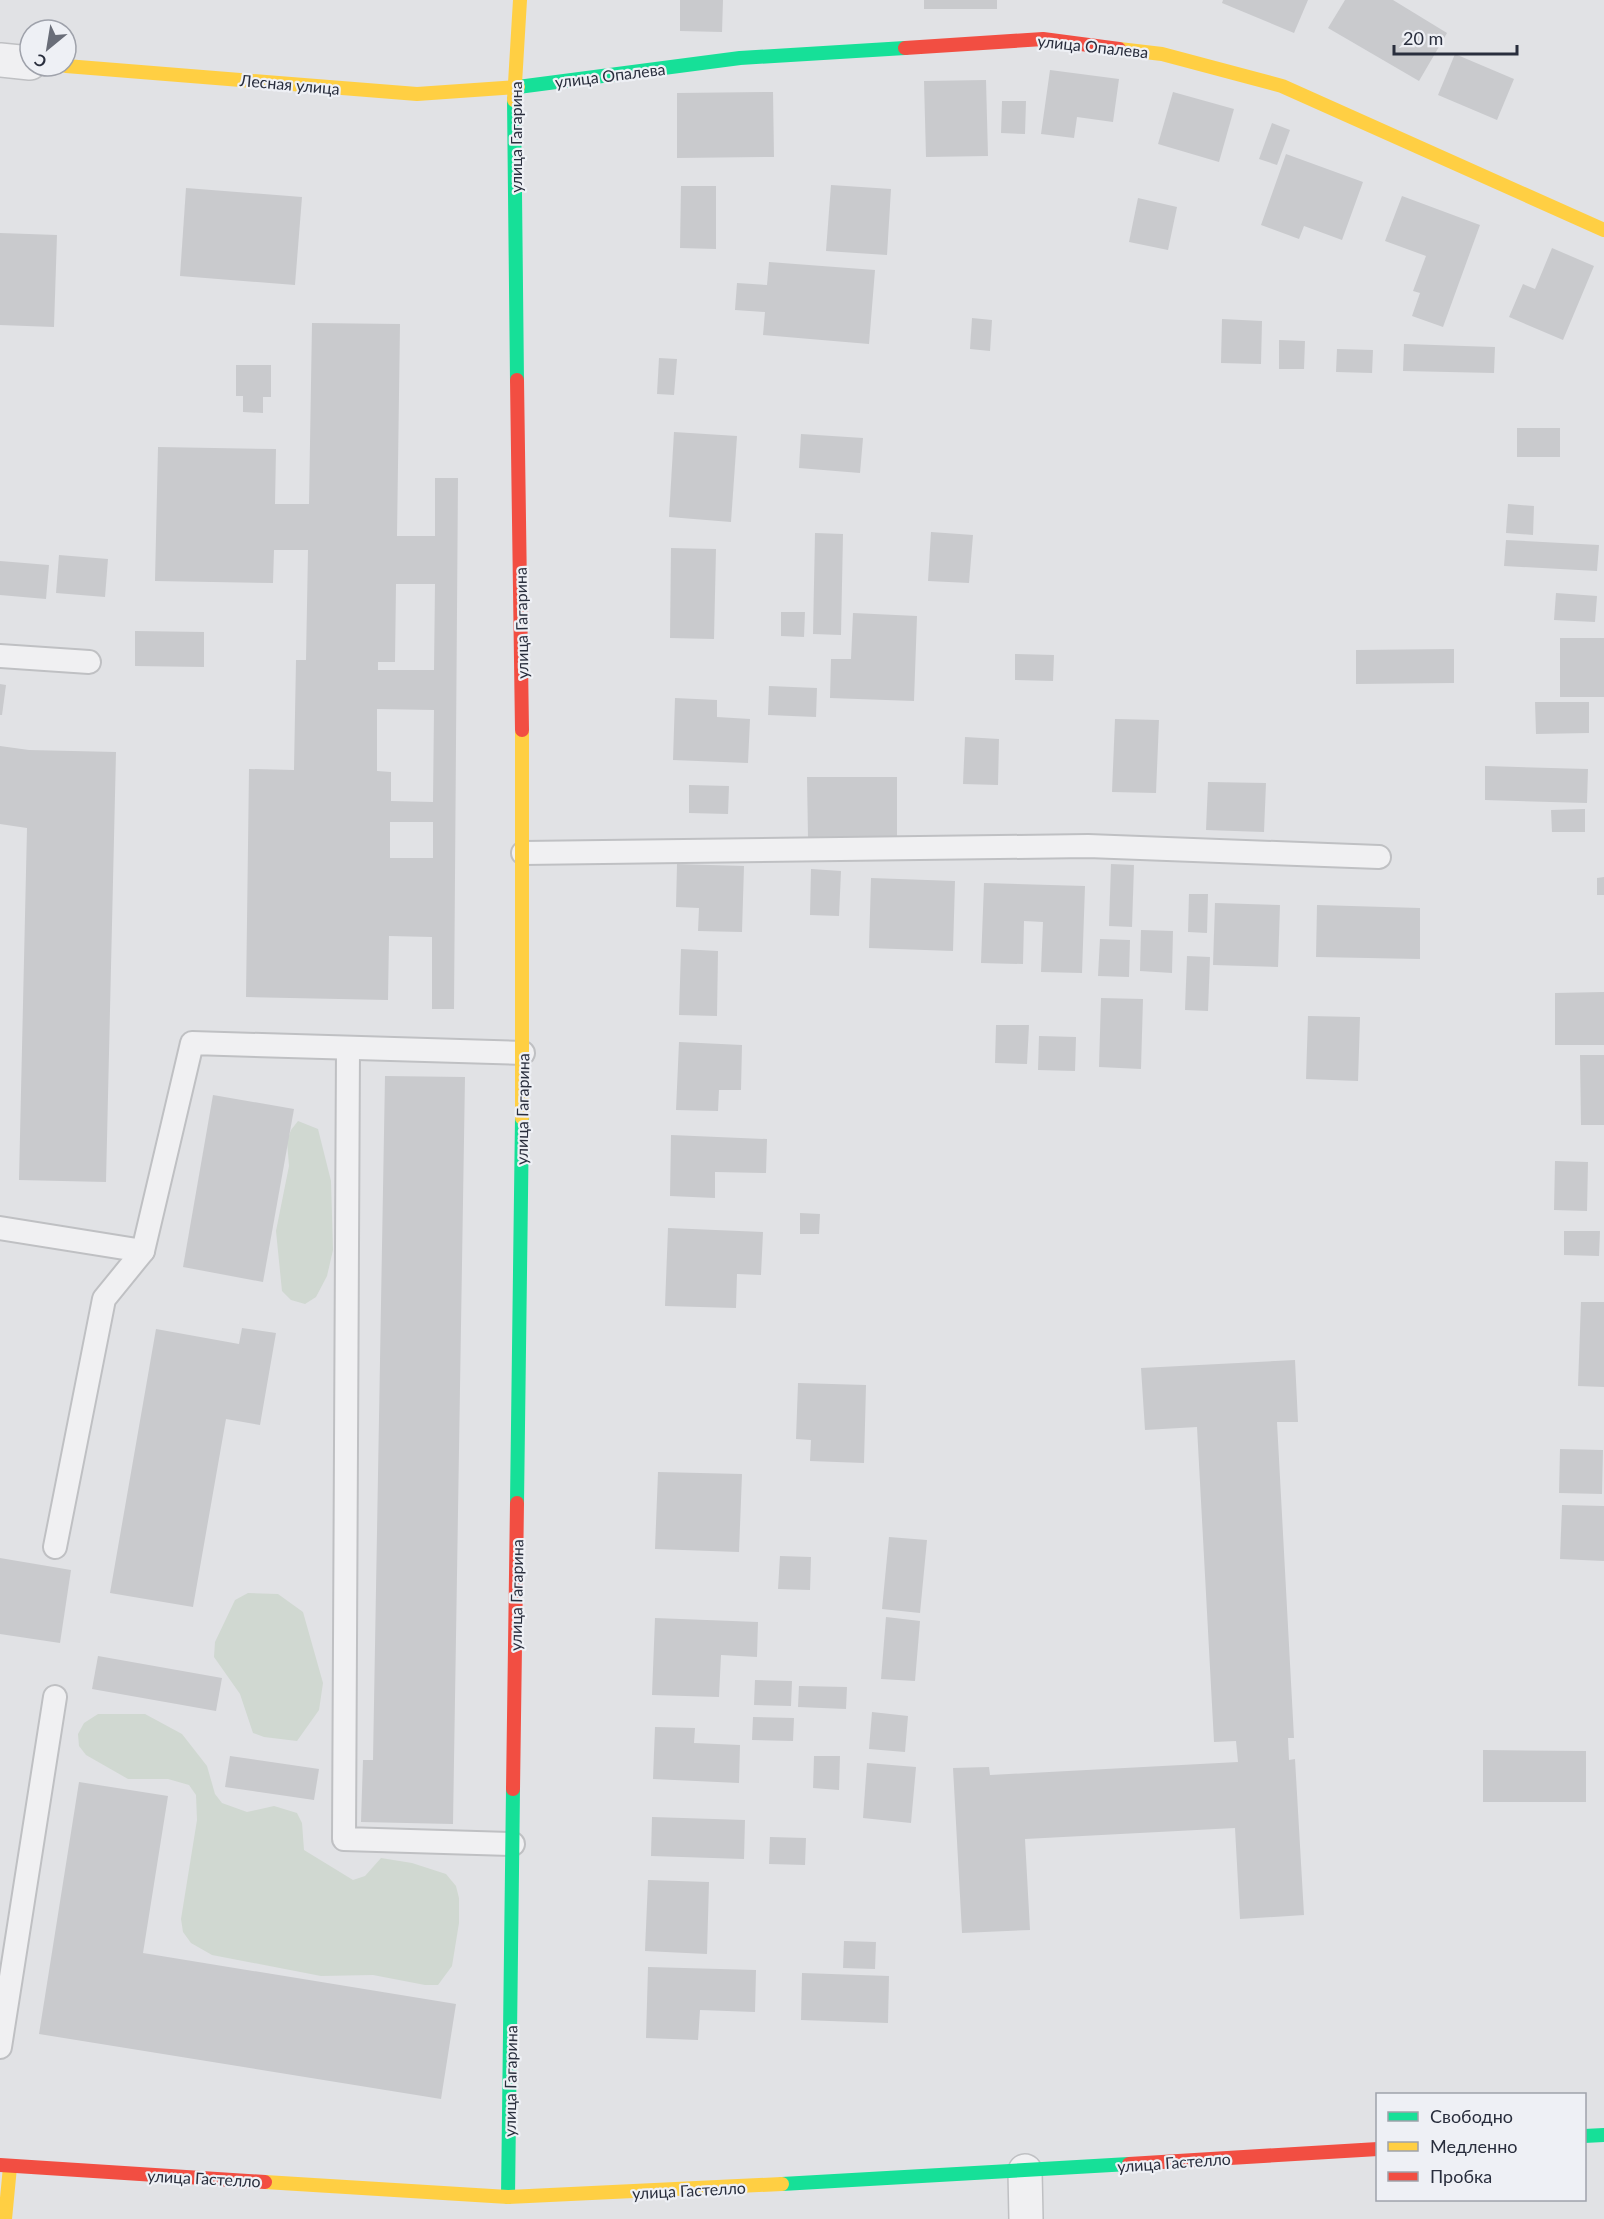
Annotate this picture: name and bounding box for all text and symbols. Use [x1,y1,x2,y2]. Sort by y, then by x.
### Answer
north arrow [18,18,78,78]
scale bar [1394,18,1517,56]
text: 20 m [1403,27,1443,49]
street label: улица Опалева [1037,31,1149,61]
text: С [31,50,50,72]
street label: улица Опалева [554,59,666,91]
street label: Лесная улица [238,70,341,98]
street label: улица Гагарина [506,81,525,193]
street label: улица Гагарина [511,567,531,679]
street label: улица Гагарина [512,1053,532,1165]
street label: улица Гагарина [506,1539,526,1651]
street label: улица Гагарина [500,2025,520,2137]
legend [1376,2093,1586,2201]
text: Свободно [1430,2105,1513,2127]
text: Медленно [1430,2135,1518,2157]
street label: улица Гастелло [1117,2149,1231,2175]
text: Пробка [1430,2165,1492,2187]
street label: улица Гастелло [147,2166,261,2190]
street label: улица Гастелло [632,2178,746,2202]

